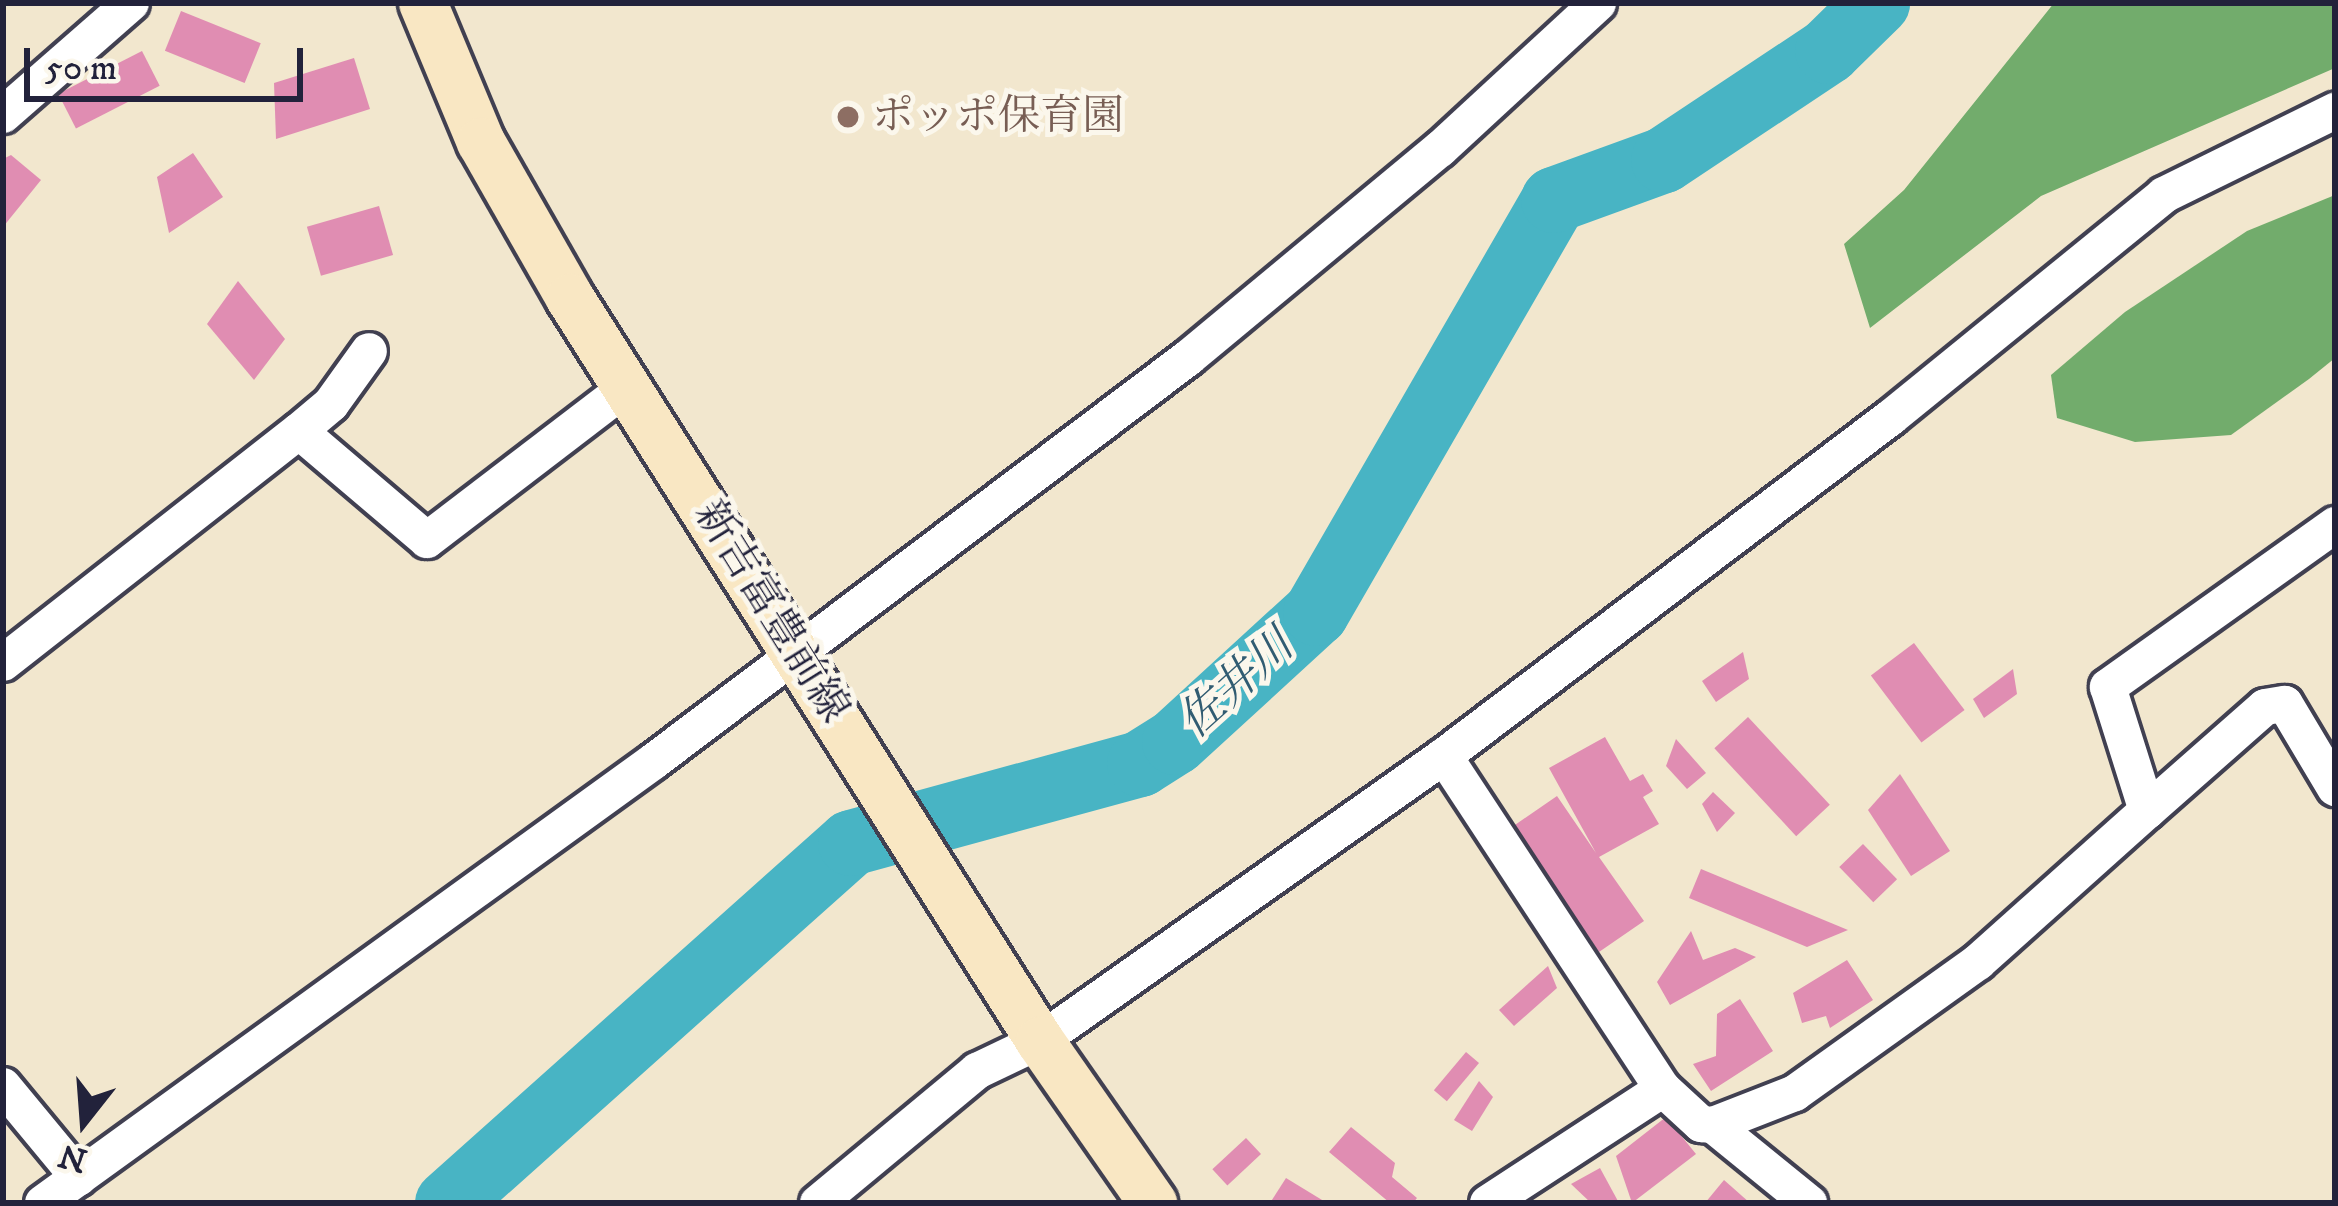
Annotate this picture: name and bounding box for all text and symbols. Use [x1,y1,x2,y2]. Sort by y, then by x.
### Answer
scale bar [30,24,309,98]
text: 50 m [45,46,117,91]
place label: ポッポ保育園 [872,92,1124,142]
marker: ポッポ保育園 [835,104,861,130]
street label: 新吉富豊前線 [683,492,859,732]
water label: 佐井川 [1169,620,1305,750]
north arrow [24,1062,144,1182]
text: N [54,1133,92,1180]

